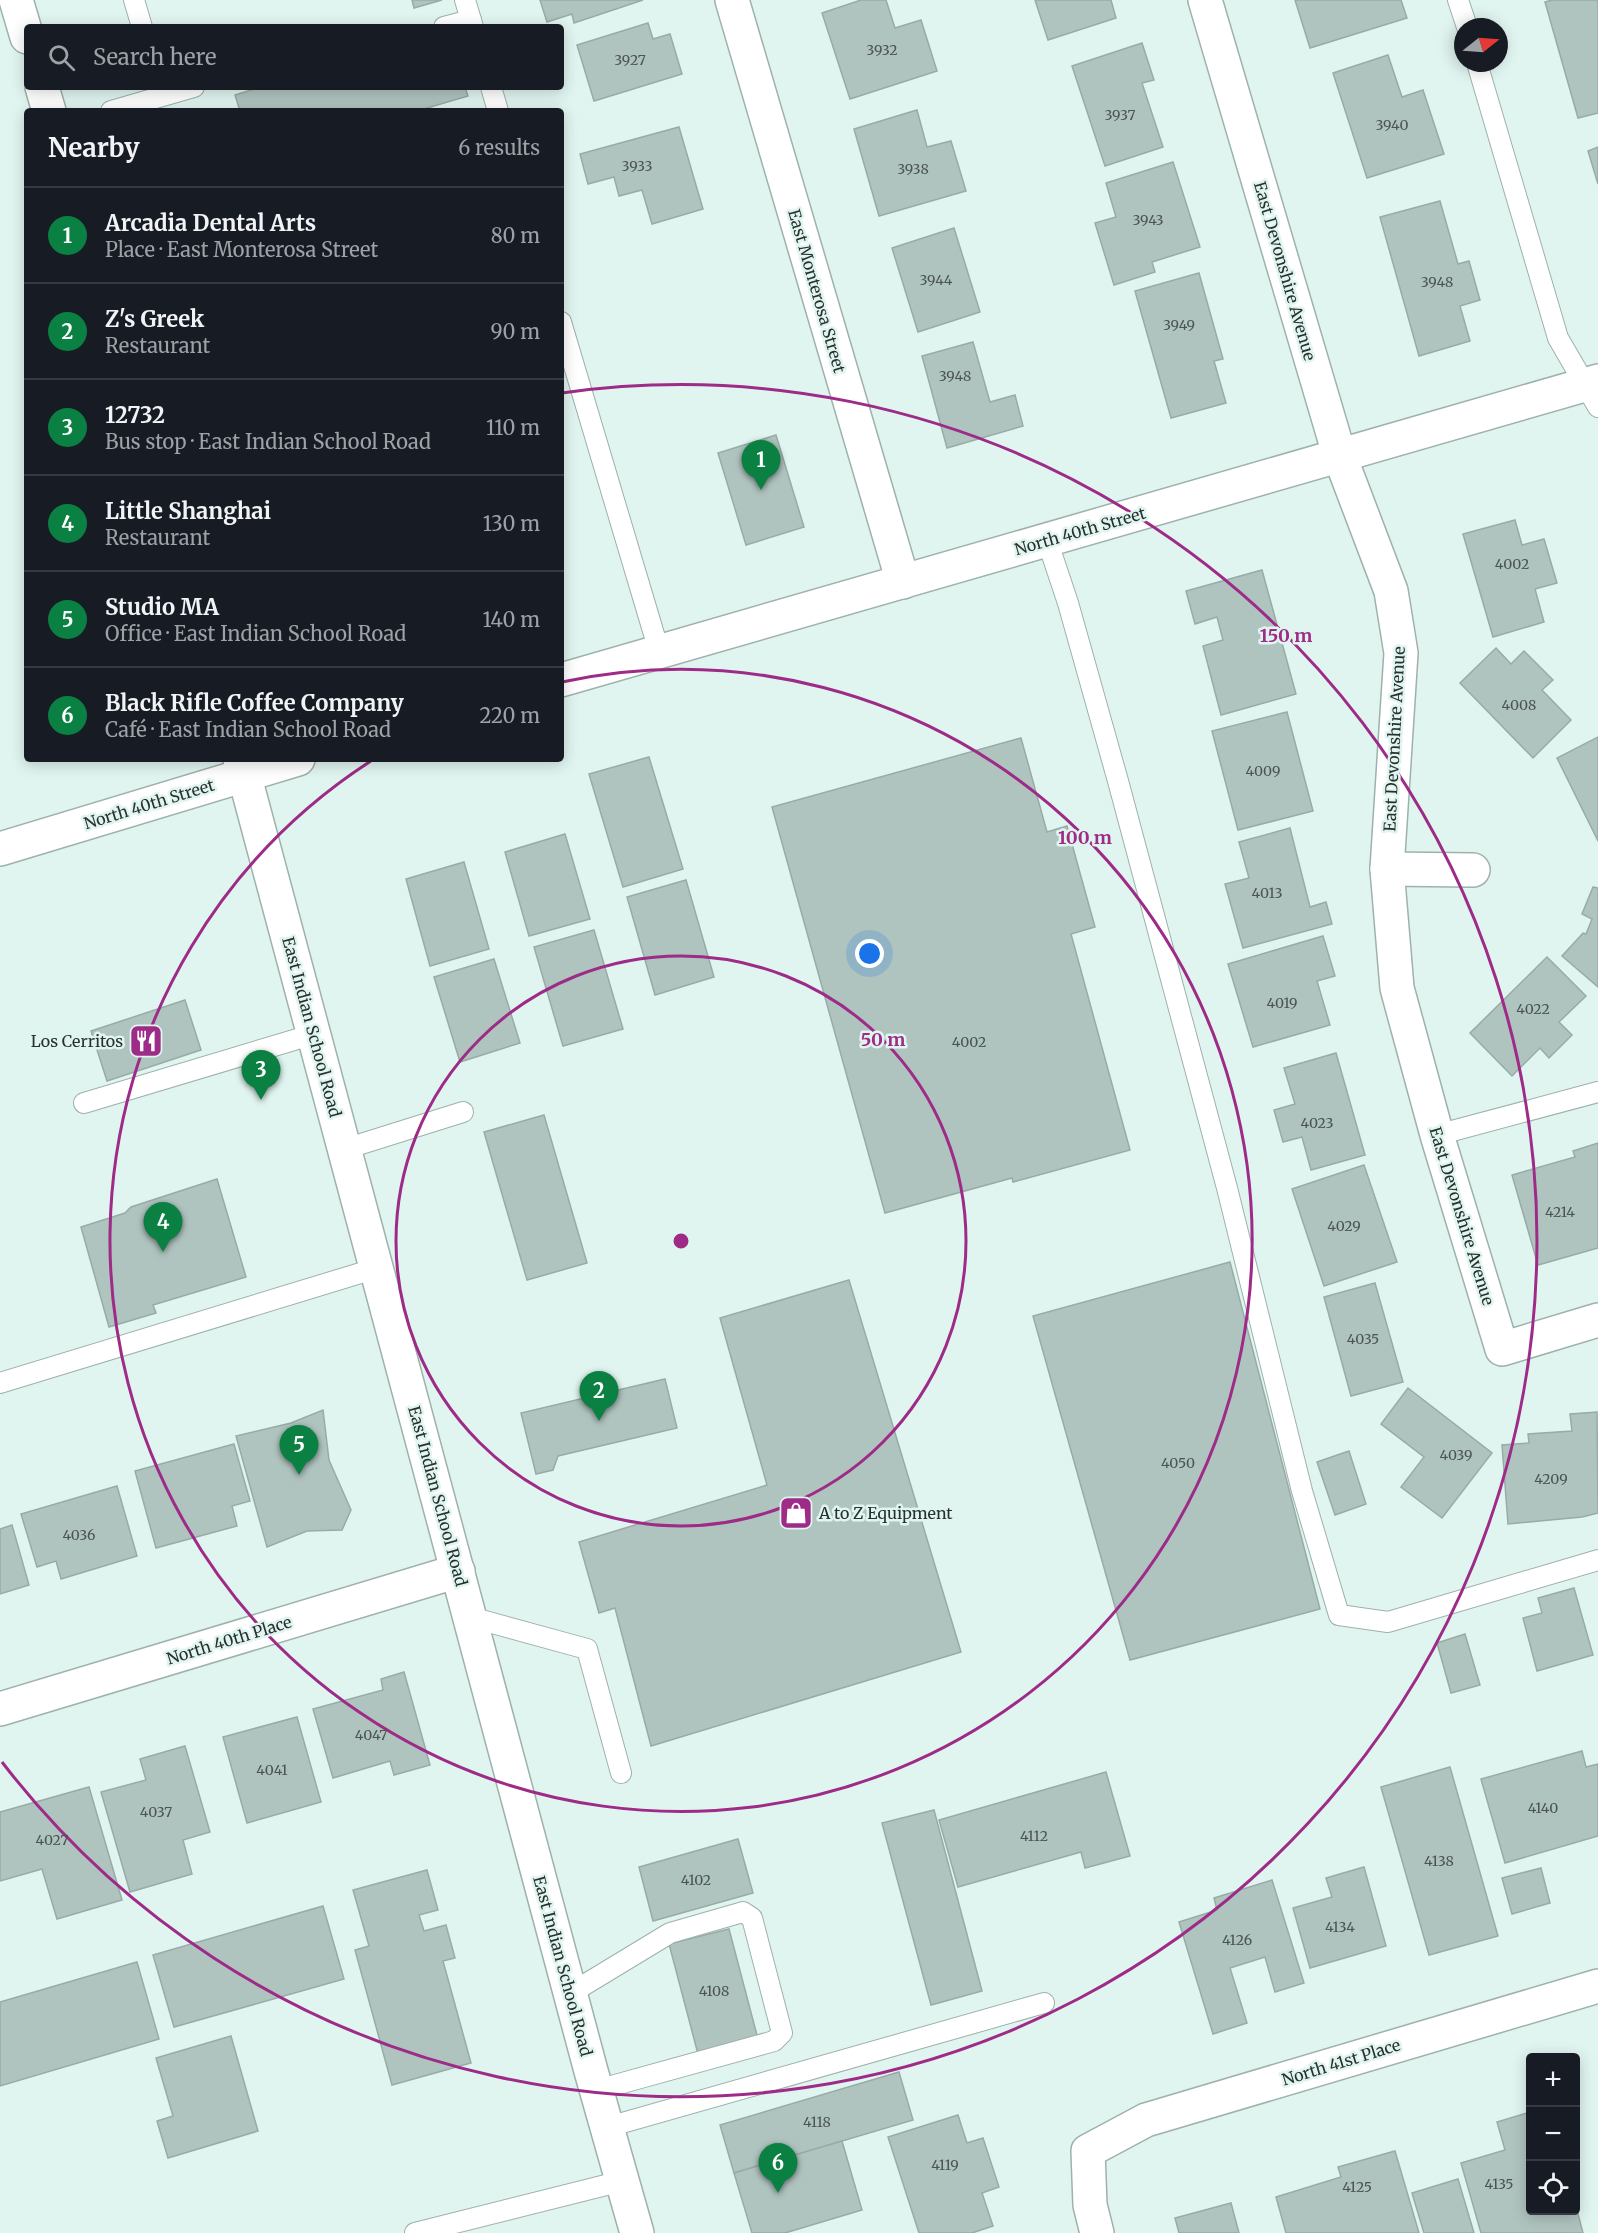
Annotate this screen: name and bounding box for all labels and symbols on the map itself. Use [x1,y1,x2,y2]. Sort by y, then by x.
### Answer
north arrow [1454,18,1508,72]
house number: 3932 [866,41,898,59]
house number: 3927 [614,51,646,69]
house number: 3937 [1105,106,1136,124]
house number: 3940 [1375,116,1409,134]
house number: 3933 [622,157,652,175]
house number: 3938 [897,160,929,178]
street label: East Devonshire Avenue [1250,179,1320,363]
street label: East Monterosa Street [784,207,850,376]
house number: 3943 [1132,211,1164,229]
house number: 3944 [920,271,953,289]
house number: 3948 [1421,273,1453,291]
house number: 3949 [1163,316,1195,334]
house number: 3948 [939,367,971,385]
pin: 1 [742,440,780,490]
street label: North 40th Street [1012,502,1149,559]
house number: 4002 [1495,555,1529,573]
text: 150 m [1260,624,1312,647]
street label: East Devonshire Avenue [1379,646,1409,832]
house number: 4008 [1502,696,1536,714]
house number: 4009 [1245,762,1281,780]
street label: North 40th Street [81,774,217,833]
text: 100 m [1058,826,1112,849]
house number: 4013 [1252,884,1282,902]
street label: East Indian School Road [278,935,346,1120]
your location [855,939,884,968]
house number: 4019 [1266,994,1298,1012]
house number: 4022 [1516,1000,1550,1018]
restaurant icon: Los Cerritos [128,1023,164,1059]
text: 50 m [861,1028,905,1051]
place label: Los Cerritos [31,1031,123,1051]
house number: 4002 [952,1033,986,1051]
pin: 3 [242,1050,280,1100]
house number: 4023 [1301,1114,1333,1132]
street label: East Devonshire Avenue [1425,1124,1499,1308]
pin: 4 [144,1202,182,1252]
house number: 4214 [1545,1203,1575,1221]
house number: 4029 [1327,1217,1361,1235]
centre of rings [671,1231,691,1251]
house number: 4035 [1347,1330,1379,1348]
pin: 2 [580,1372,618,1421]
street label: East Indian School Road [404,1404,472,1589]
pin: 5 [280,1426,318,1475]
house number: 4039 [1440,1446,1472,1464]
house number: 4050 [1161,1454,1195,1472]
house number: 4209 [1534,1470,1568,1488]
shop icon: A to Z Equipment [778,1495,814,1531]
place label: A to Z Equipment [818,1503,953,1523]
house number: 4036 [62,1526,96,1544]
street label: North 40th Place [164,1611,294,1669]
house number: 4047 [355,1726,387,1744]
house number: 4041 [256,1761,288,1779]
house number: 4140 [1528,1799,1558,1817]
house number: 4037 [140,1803,172,1821]
house number: 4112 [1020,1827,1048,1845]
house number: 4027 [36,1831,68,1849]
house number: 4138 [1424,1852,1454,1870]
house number: 4102 [681,1871,711,1889]
street label: East Indian School Road [529,1874,597,2059]
house number: 4134 [1325,1918,1355,1936]
house number: 4126 [1222,1931,1252,1949]
house number: 4108 [699,1982,729,2000]
street label: North 41st Place [1279,2034,1403,2090]
house number: 4118 [803,2113,831,2131]
pin: 6 [758,2144,798,2193]
house number: 4119 [931,2156,959,2174]
house number: 4135 [1485,2175,1513,2193]
house number: 4125 [1342,2178,1372,2196]

